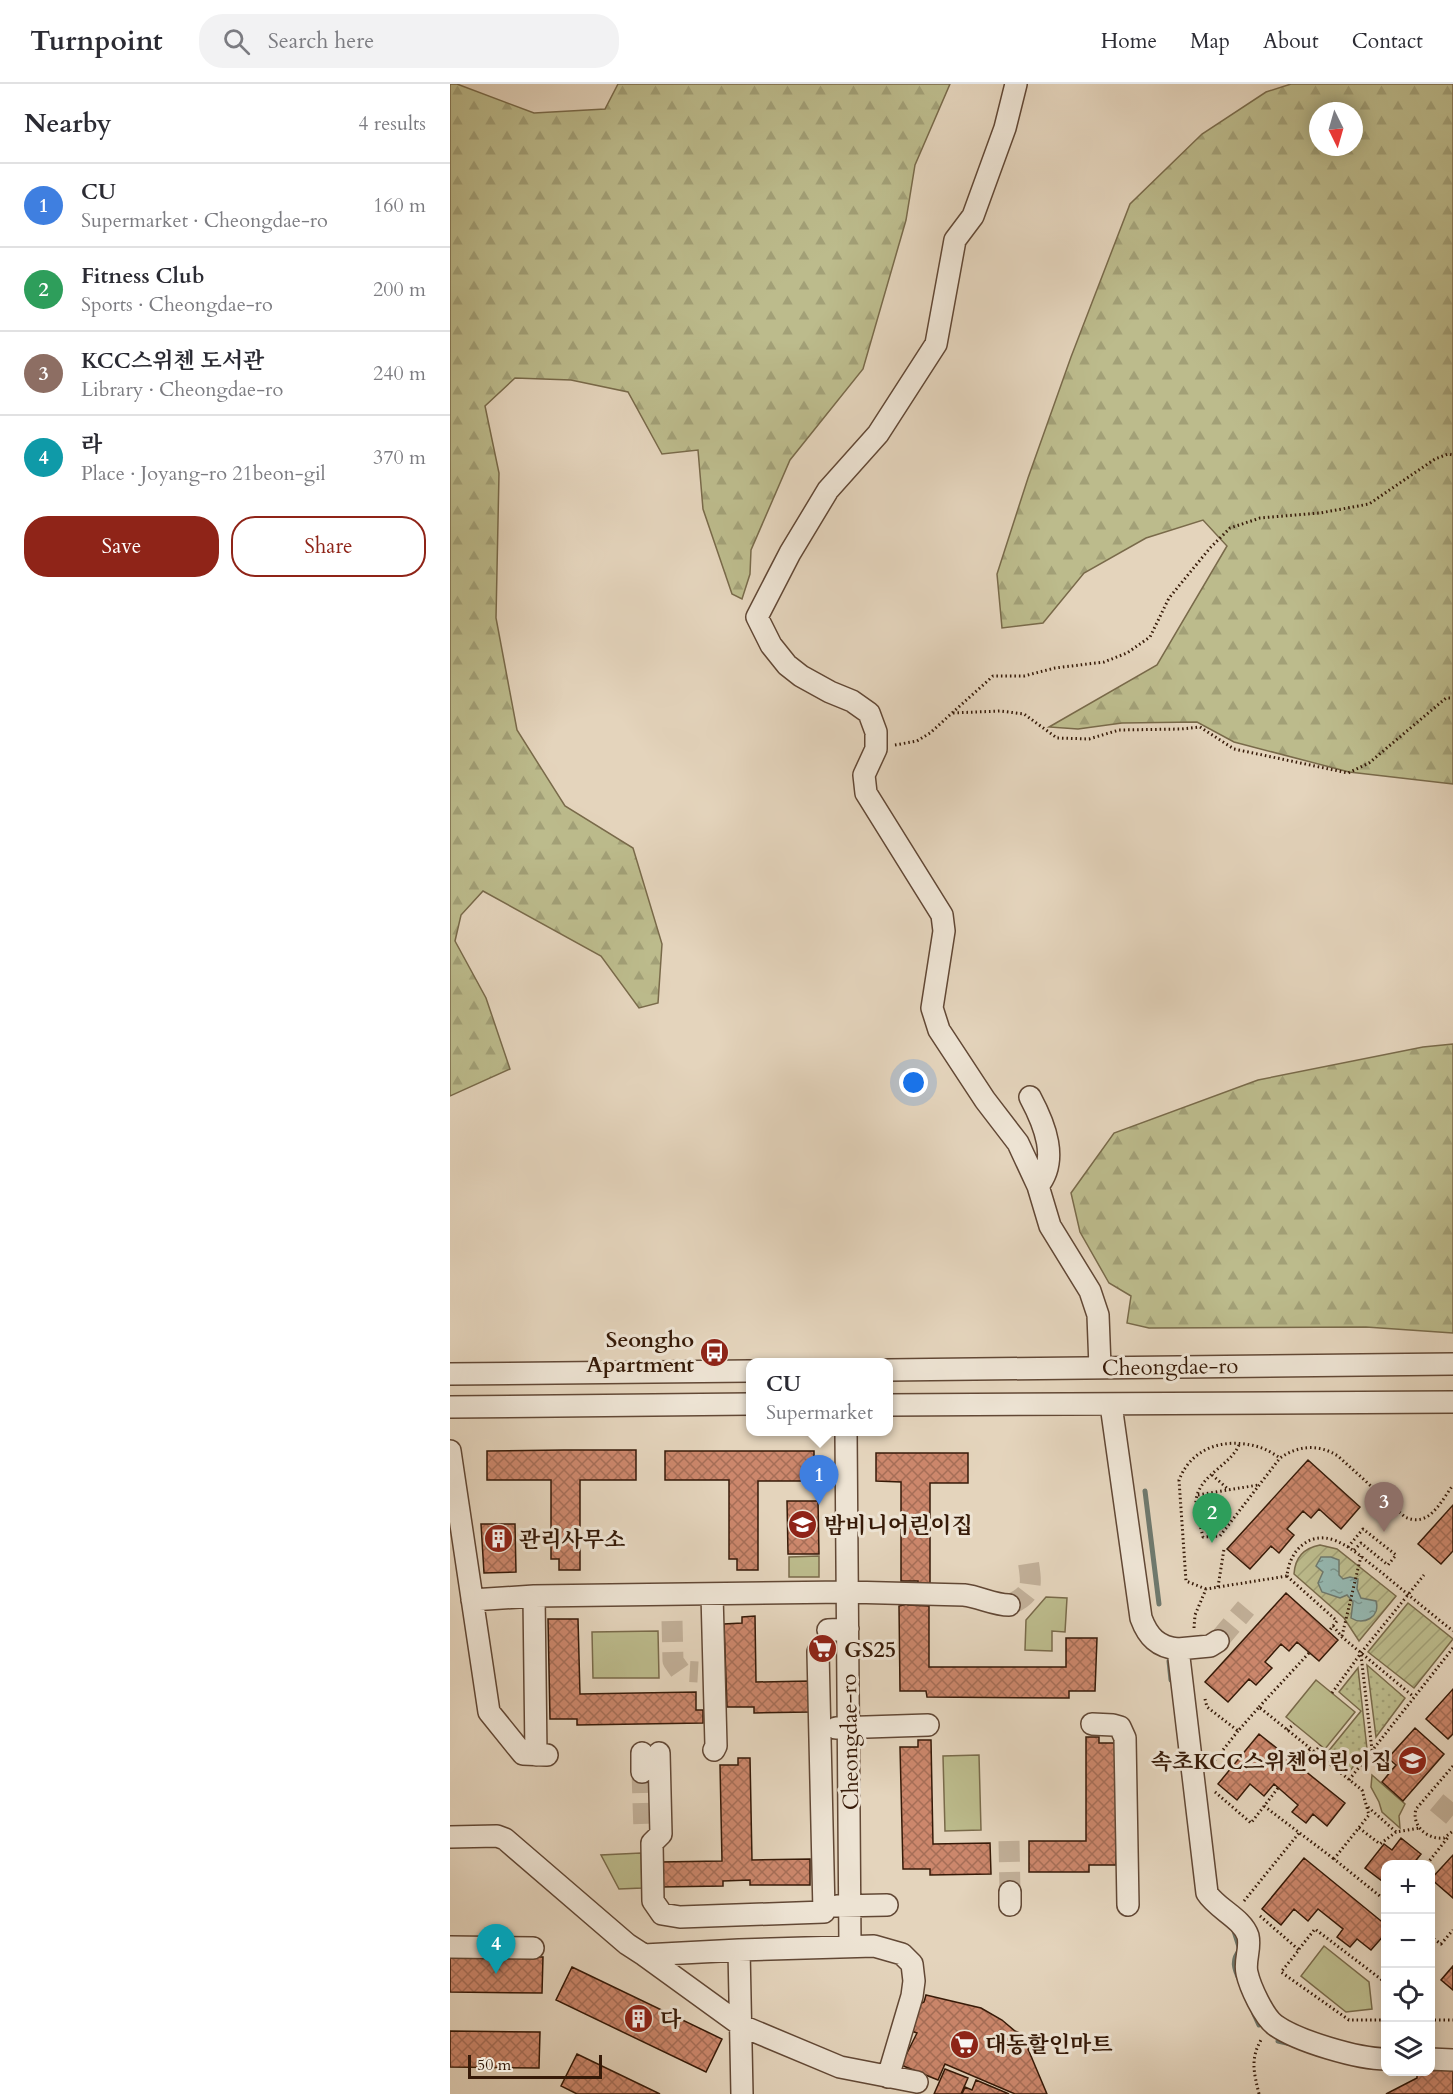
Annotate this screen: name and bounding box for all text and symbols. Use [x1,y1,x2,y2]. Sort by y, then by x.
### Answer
search box [199,14,619,68]
text: Turnpoint [30,22,163,60]
icon: search [220,25,253,58]
text: Search here [268,26,374,56]
text: Home [1101,27,1157,56]
text: Map [1190,27,1230,56]
text: About [1263,27,1319,56]
text: Contact [1352,27,1423,56]
north arrow [1309,102,1363,156]
text: Nearby [24,106,112,141]
text: 4 results [358,110,426,137]
text: CU [81,177,116,207]
text: 1 [38,192,49,219]
text: 160 m [373,192,426,219]
text: Supermarket · Cheongdae-ro [81,207,328,234]
text: Fitness Club [81,261,205,291]
text: 2 [38,276,49,303]
text: 200 m [373,276,426,303]
text: Sports · Cheongdae-ro [81,291,273,318]
text: KCC스위첸 도서관 [81,346,264,376]
text: 3 [38,360,49,387]
text: 240 m [373,360,426,387]
text: Library · Cheongdae-ro [81,376,283,403]
text: 라 [81,430,102,460]
text: 4 [38,444,49,471]
text: 370 m [373,444,426,471]
text: Place · Joyang-ro 21beon-gil [81,460,326,487]
button: Save [24,516,219,577]
button: Share [231,516,426,577]
your location [899,1068,928,1097]
place label: Seongho Apartment [586,1325,694,1380]
bus stop icon: Seongho Apartment [699,1336,731,1368]
street label: Cheongdae-ro [1101,1351,1239,1383]
popup [746,1358,893,1436]
text: CU [766,1369,801,1399]
text: Supermarket [766,1399,873,1426]
pin: 1 [800,1456,838,1505]
pin: 3 [1364,1482,1404,1532]
pin: 2 [1192,1494,1232,1543]
school or university icon: 밤비니어린이집 [787,1509,819,1541]
place label: 밤비니어린이집 [824,1511,973,1541]
building icon: 관리사무소 [482,1523,514,1555]
place label: 관리사무소 [519,1525,625,1555]
supermarket icon: GS25 [807,1633,839,1665]
place label: GS25 [844,1635,896,1665]
street label: Cheongdae-ro [834,1673,866,1811]
school or university icon: 속초KCC스위첸어린이집 [1397,1745,1429,1777]
place label: 속초KCC스위첸어린이집 [1151,1747,1392,1777]
map controls [1381,1860,1435,2076]
button: + [1381,1860,1435,1914]
button: − [1381,1914,1435,1968]
pin: 4 [476,1924,516,1974]
button: locate [1381,1968,1435,2022]
building icon: 다 [623,2003,655,2035]
place label: 다 [660,2005,682,2035]
button: layers [1381,2022,1435,2076]
supermarket icon: 대동할인마트 [948,2028,980,2060]
place label: 대동할인마트 [985,2030,1113,2060]
scale bar [468,2052,602,2080]
text: 50 m [477,2054,511,2076]

